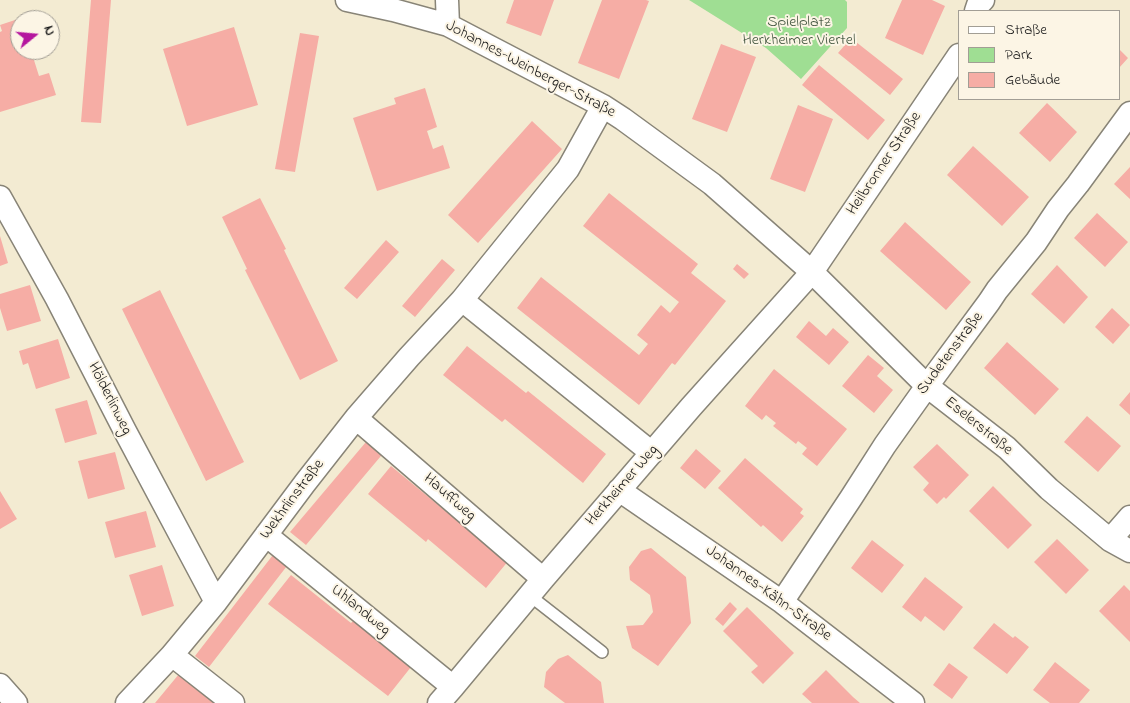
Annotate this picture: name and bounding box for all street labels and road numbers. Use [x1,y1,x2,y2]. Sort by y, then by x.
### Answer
street label: Johannes-Weinberger-Straße [442,17,618,123]
street label: Heilbronner Straße [843,109,927,219]
street label: Sudetenstraße [914,309,988,399]
street label: Hölderlinweg [82,359,136,439]
street label: Eselerstraße [940,394,1016,460]
street label: Herkheimer Weg [582,441,664,531]
street label: Wekhrlinstraße [257,456,329,544]
street label: Hauffweg [419,470,479,526]
street label: Johannes-Kähn-Straße [701,542,835,646]
street label: Uhlandweg [326,581,394,641]

